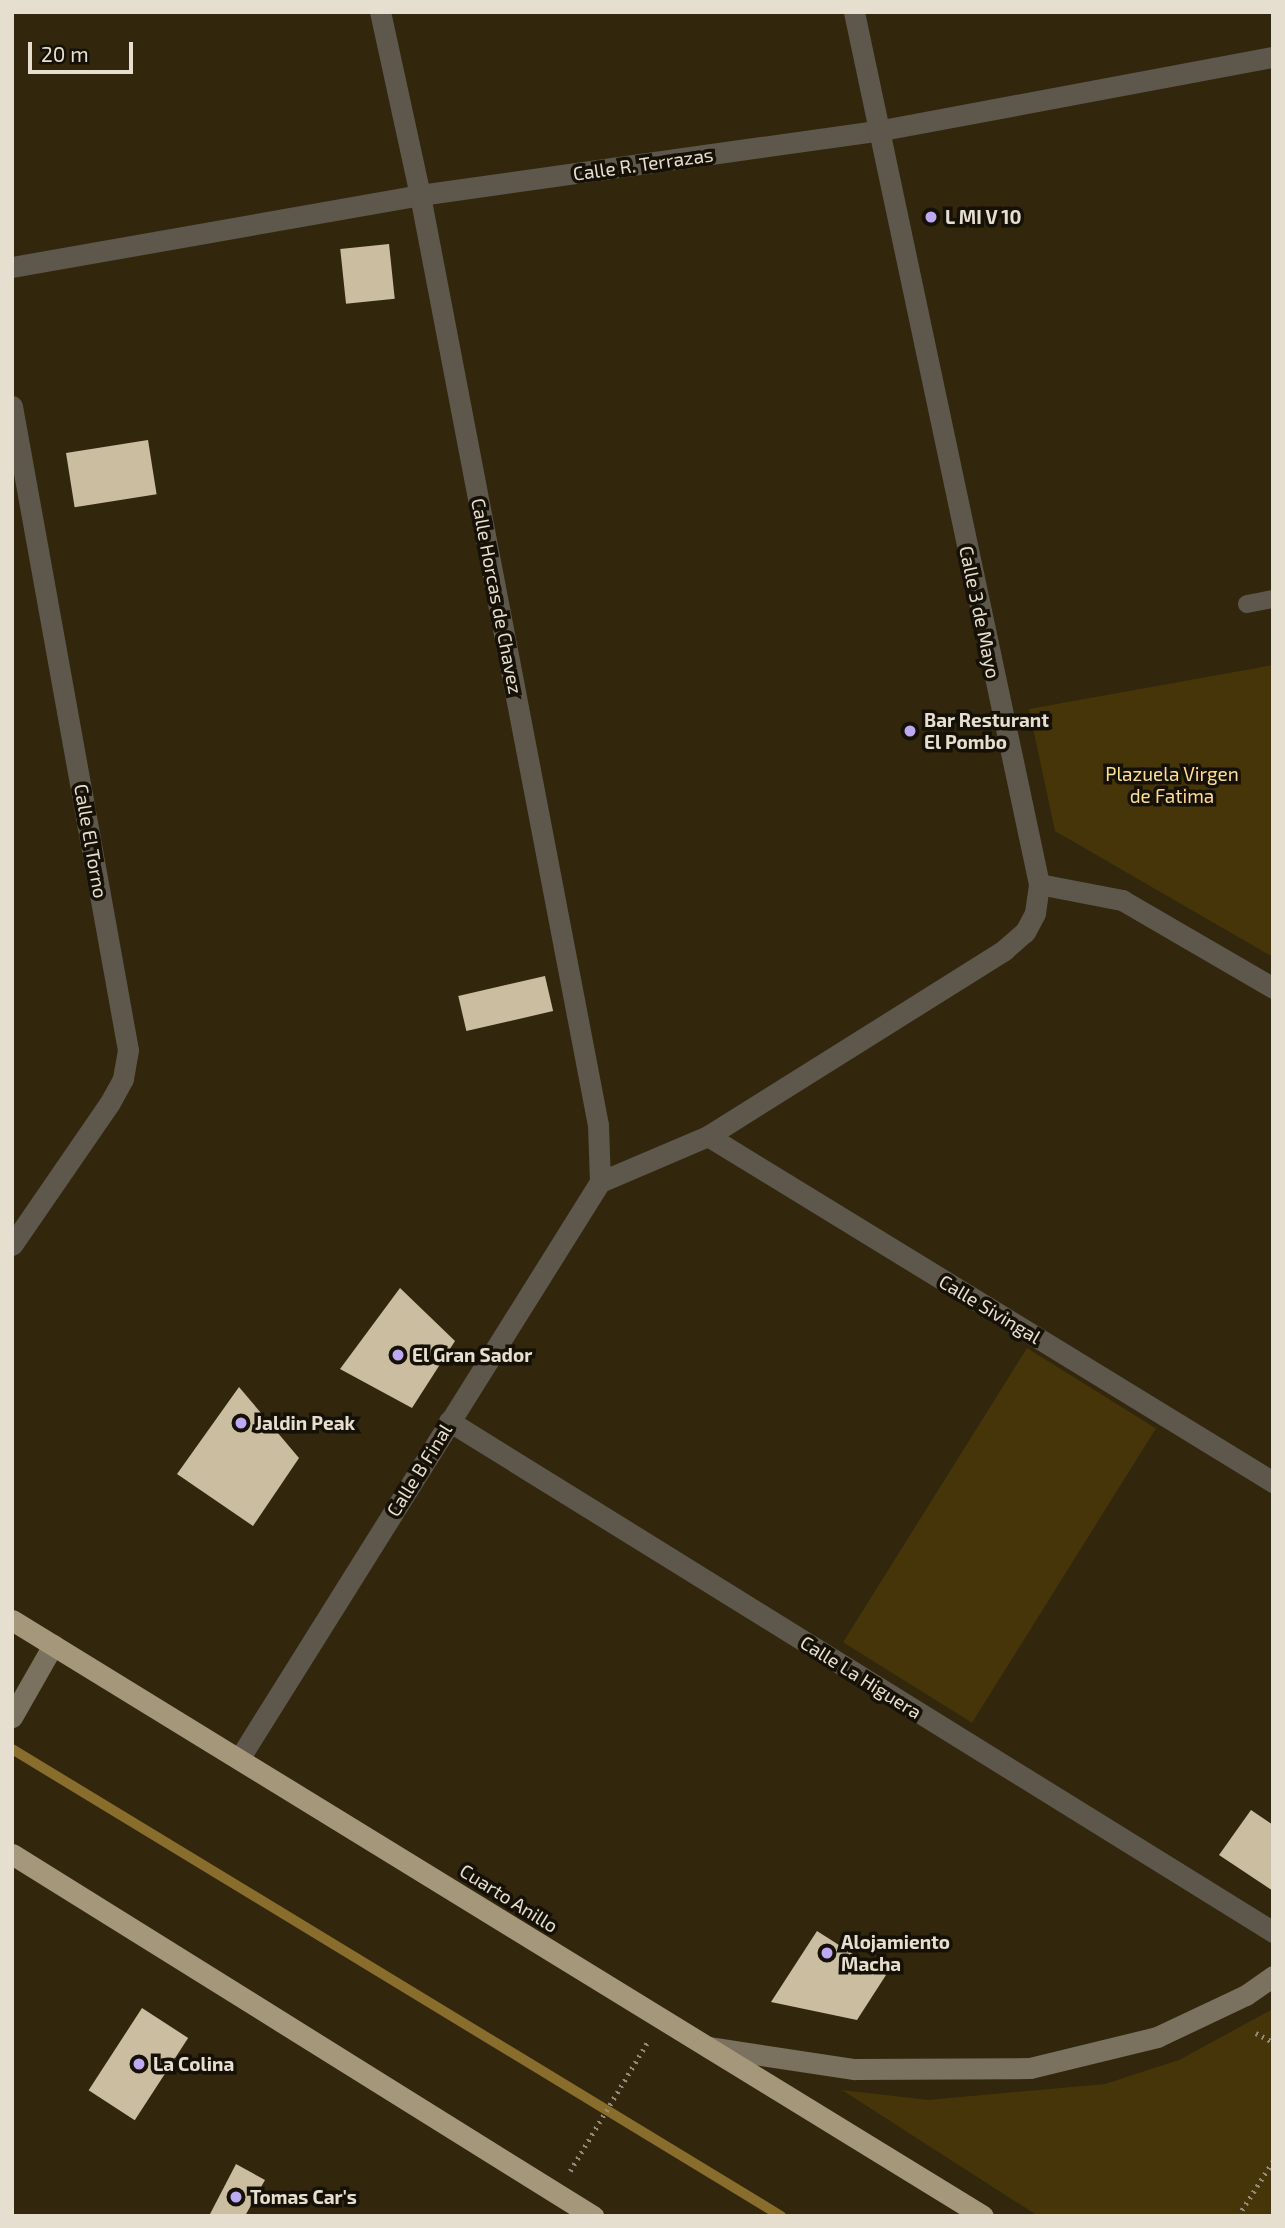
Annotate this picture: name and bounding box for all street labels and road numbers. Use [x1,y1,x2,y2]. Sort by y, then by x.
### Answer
street label: Calle R. Terrazas [571,143,715,185]
street label: Calle Horcas de Chavez [467,496,527,696]
street label: Calle 3 de Mayo [955,544,1005,680]
street label: Calle El Torno [70,782,112,900]
street label: Calle Sivingal [935,1270,1045,1348]
street label: Calle B Final [381,1419,457,1521]
street label: Calle La Higuera [796,1631,926,1723]
street label: Cuarto Anillo [456,1859,562,1937]

